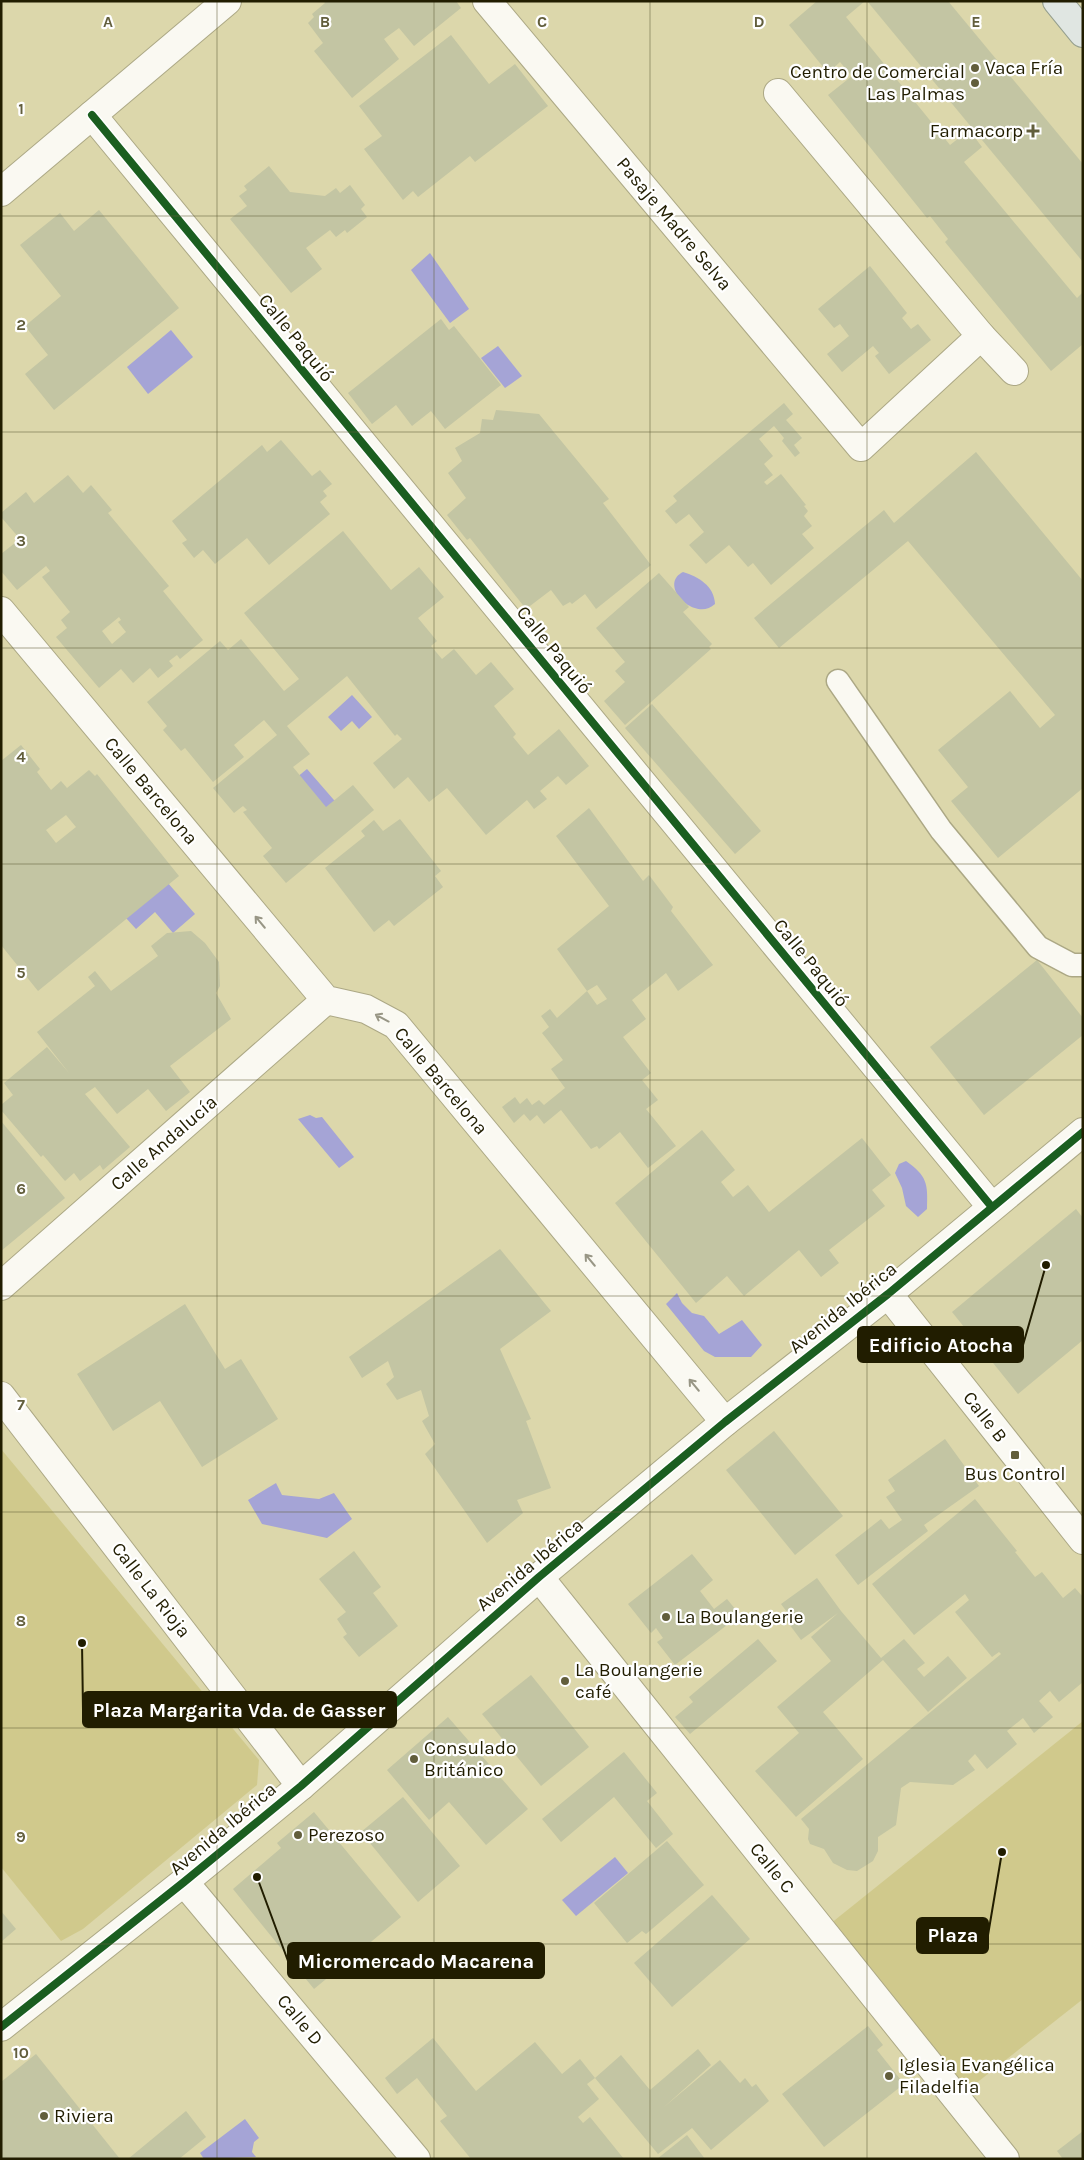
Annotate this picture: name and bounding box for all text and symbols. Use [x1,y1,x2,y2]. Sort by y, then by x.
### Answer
text: A [103,12,113,31]
text: B [320,12,330,31]
text: C [537,12,547,31]
text: D [754,12,765,31]
text: E [971,12,981,31]
place label: Vaca Fría [985,57,1063,79]
place label: Centro de Comercial Las Palmas [790,61,965,105]
marker: Vaca Fría [969,62,981,74]
marker: Centro de Comercial Las Palmas [969,77,981,89]
text: 1 [18,99,24,118]
place label: Farmacorp [930,120,1023,142]
marker: Farmacorp [1027,125,1039,137]
street label: Pasaje Madre Selva [612,153,736,295]
street label: Calle Paquió [254,290,338,386]
text: 2 [16,315,26,334]
text: 3 [16,531,26,550]
street label: Calle Paquió [512,602,596,698]
street label: Calle Barcelona [100,733,202,849]
text: 4 [16,747,26,766]
one-way arrow [254,915,265,928]
street label: Calle Paquió [769,915,853,1011]
text: 5 [16,963,26,982]
one-way arrow [376,1012,390,1022]
street label: Calle Barcelona [390,1023,492,1139]
street label: Calle Andalucía [106,1091,222,1195]
text: 6 [16,1179,26,1198]
one-way arrow [584,1253,596,1266]
street label: Avenida Ibérica [785,1258,901,1358]
callout: Edificio Atocha [858,1327,1023,1362]
text: Edificio Atocha [869,1334,1013,1357]
one-way arrow [688,1379,699,1392]
street label: Calle B [958,1387,1012,1447]
text: 7 [17,1395,25,1414]
marker: Bus Control [1009,1449,1021,1461]
place label: Bus Control [964,1463,1066,1485]
street label: Avenida Ibérica [472,1514,588,1616]
street label: Calle La Rioja [107,1538,195,1642]
place label: La Boulangerie [676,1606,804,1628]
text: 8 [16,1611,26,1630]
marker: La Boulangerie [660,1611,672,1623]
place label: La Boulangerie café [575,1659,703,1703]
marker: La Boulangerie café [559,1675,571,1687]
callout: Plaza Margarita Vda. de Gasser [83,1692,396,1727]
text: Plaza Margarita Vda. de Gasser [93,1699,385,1722]
place label: Consulado Británico [424,1737,516,1781]
marker: Consulado Británico [408,1753,420,1765]
street label: Avenida Ibérica [165,1778,281,1880]
place label: Perezoso [308,1824,385,1846]
text: 9 [16,1827,26,1846]
marker: Perezoso [292,1829,304,1841]
street label: Calle C [745,1838,799,1898]
callout: Plaza [917,1918,988,1953]
text: Plaza [928,1924,979,1947]
callout: Micromercado Macarena [288,1943,544,1978]
text: Micromercado Macarena [298,1950,534,1973]
street label: Calle D [272,1990,328,2050]
text: 10 [13,2043,29,2062]
place label: Iglesia Evangélica Filadelfia [899,2054,1055,2098]
marker: Iglesia Evangélica Filadelfia [883,2070,895,2082]
place label: Riviera [54,2105,114,2127]
marker: Riviera [38,2110,50,2122]

